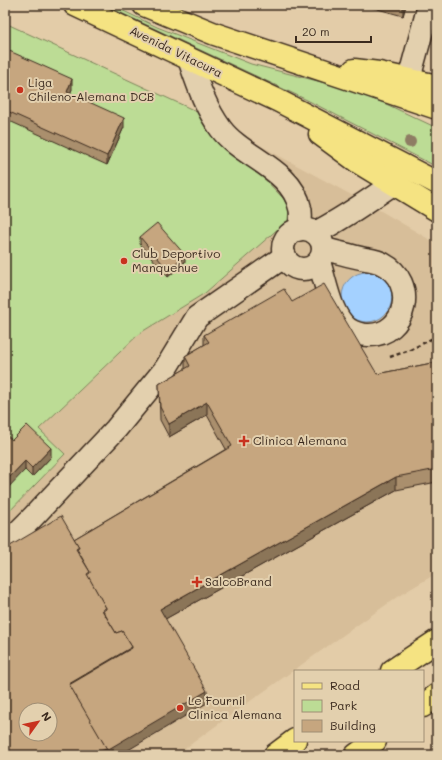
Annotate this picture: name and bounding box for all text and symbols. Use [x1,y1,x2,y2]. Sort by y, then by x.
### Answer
scale bar [296,18,371,44]
street label: Avenida Vitacura [127,22,226,81]
text: 20 m [302,23,330,39]
place label: Liga Chileno-Alemana DCB [28,74,154,104]
marker: Liga Chileno-Alemana DCB [15,85,25,95]
place label: Club Deportivo Manquehue [132,245,220,275]
marker: Club Deportivo Manquehue [119,256,129,266]
place label: Clínica Alemana [253,432,347,448]
marker: Clínica Alemana [238,435,250,447]
place label: SalcoBrand [205,573,272,589]
marker: SalcoBrand [192,577,202,587]
legend [294,670,424,742]
text: Road [330,677,360,693]
place label: Le Fournil Clínica Alemana [188,692,282,722]
text: Park [330,697,357,713]
north arrow [18,702,58,742]
marker: Le Fournil Clínica Alemana [175,703,185,713]
text: N [38,709,55,724]
text: Building [330,717,376,733]

